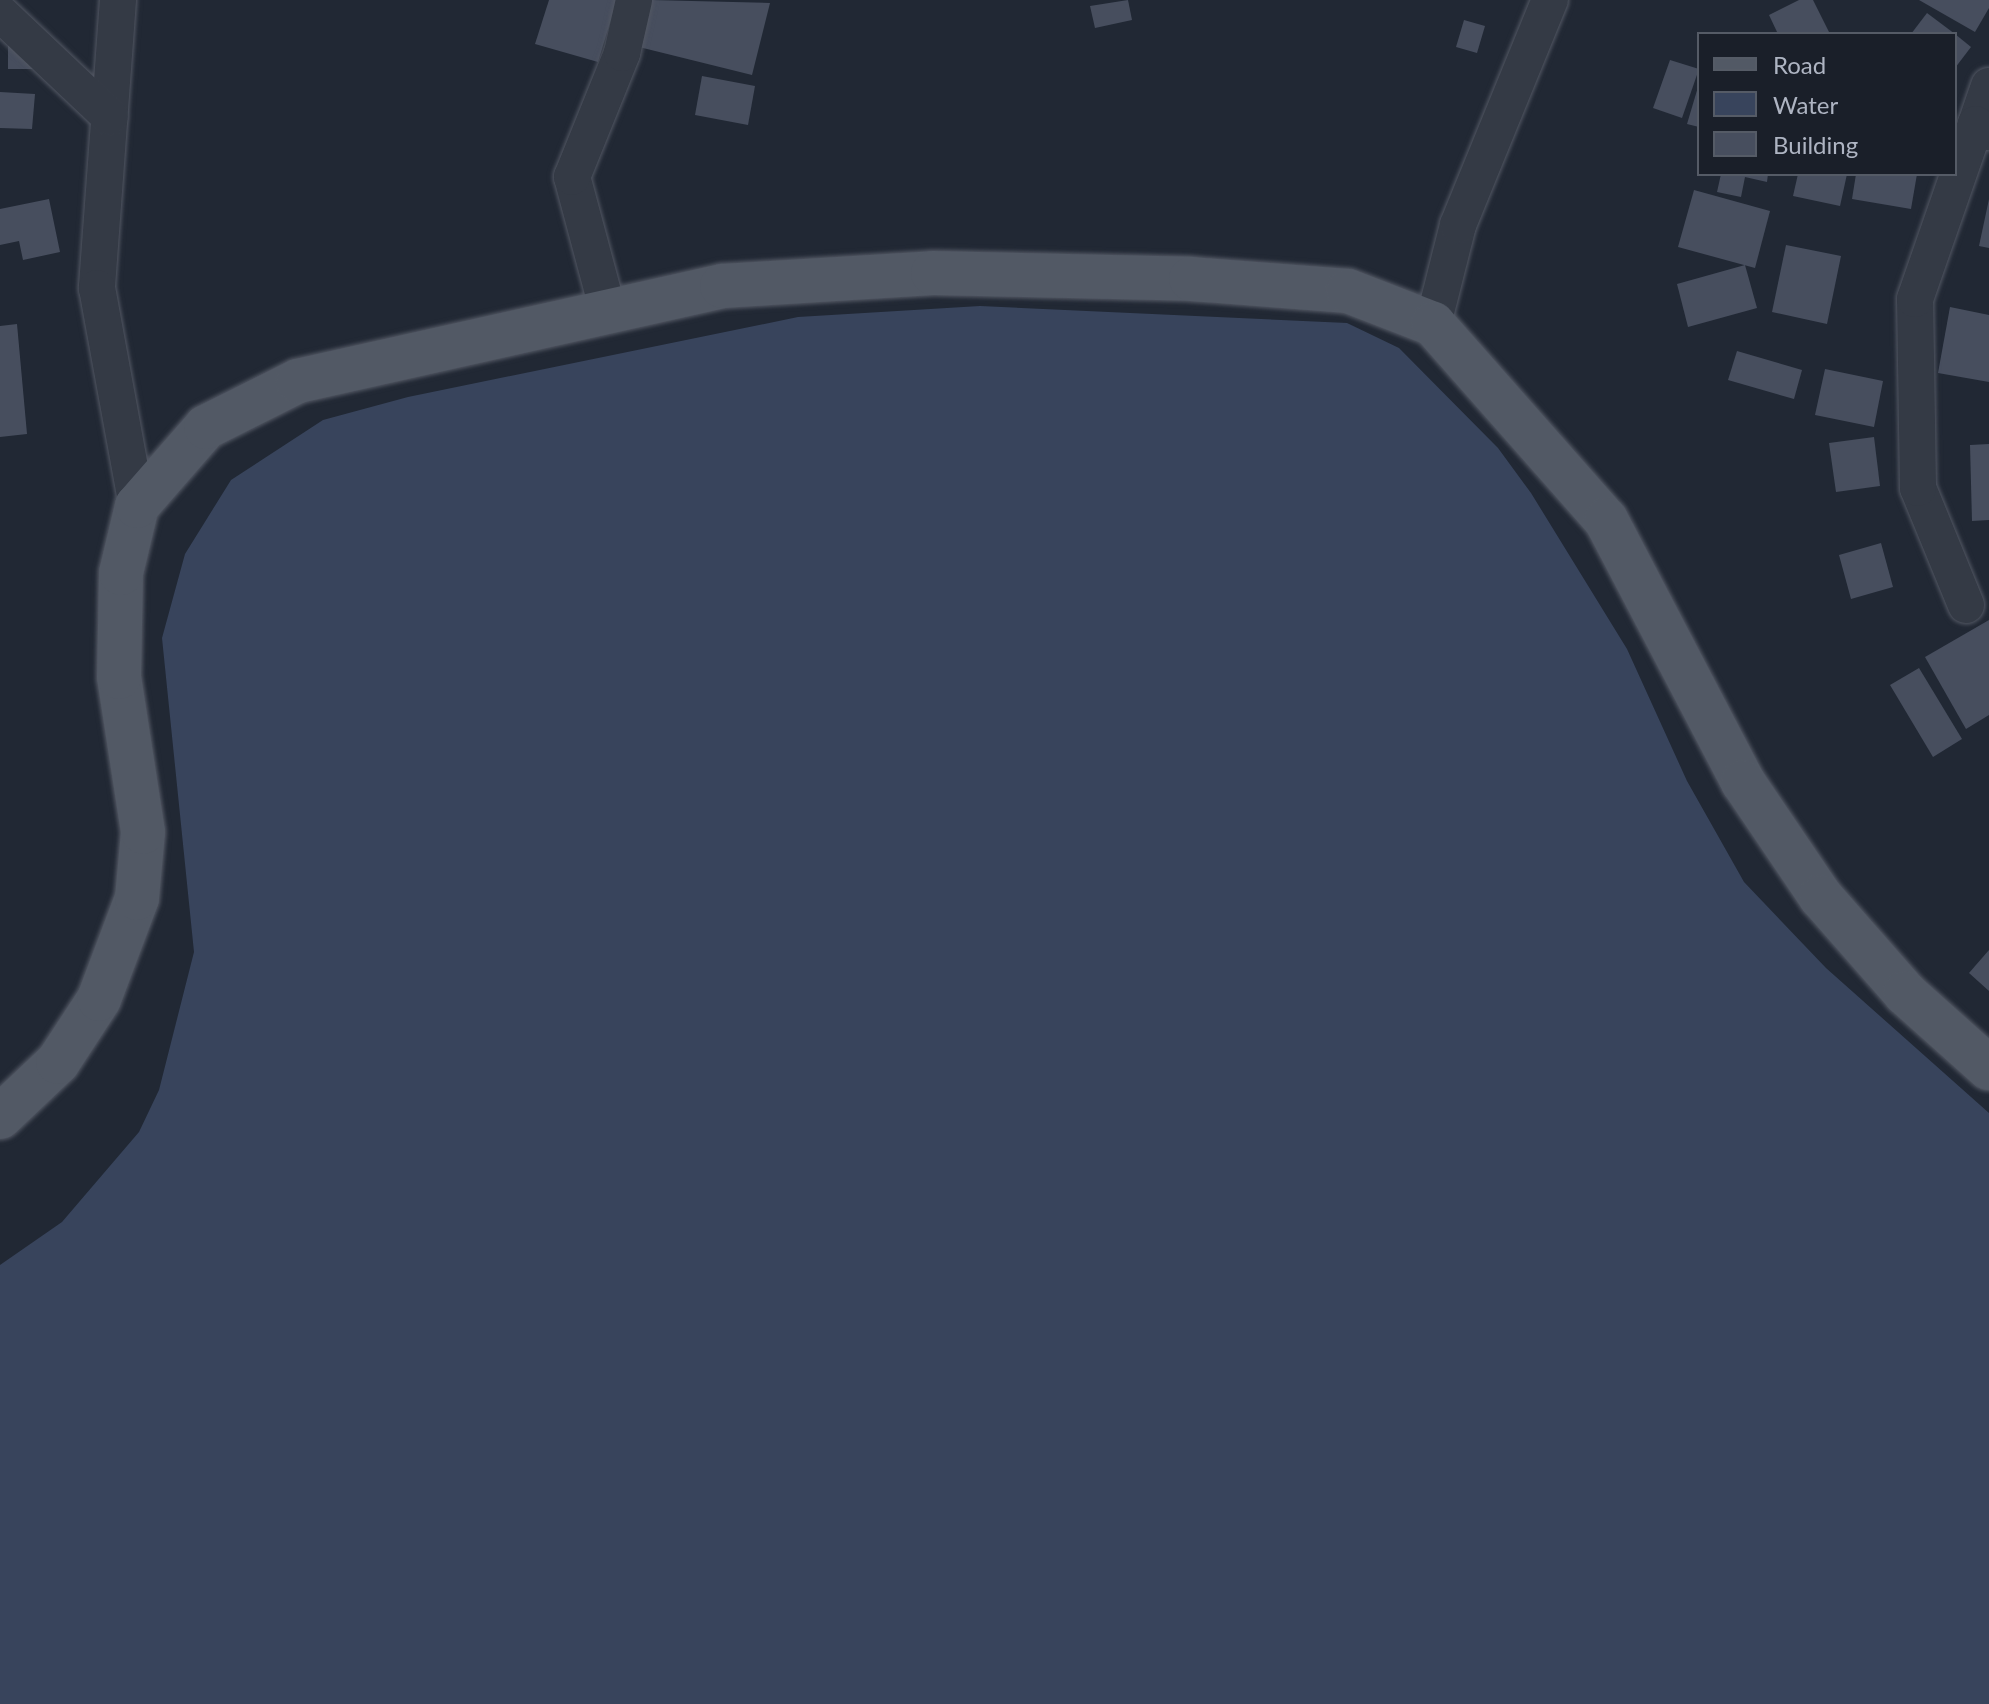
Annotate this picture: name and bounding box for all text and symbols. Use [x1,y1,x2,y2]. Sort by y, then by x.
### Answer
legend [1697,32,1957,176]
text: Road [1773,50,1826,79]
text: Water [1773,90,1838,119]
text: Building [1773,130,1858,159]

